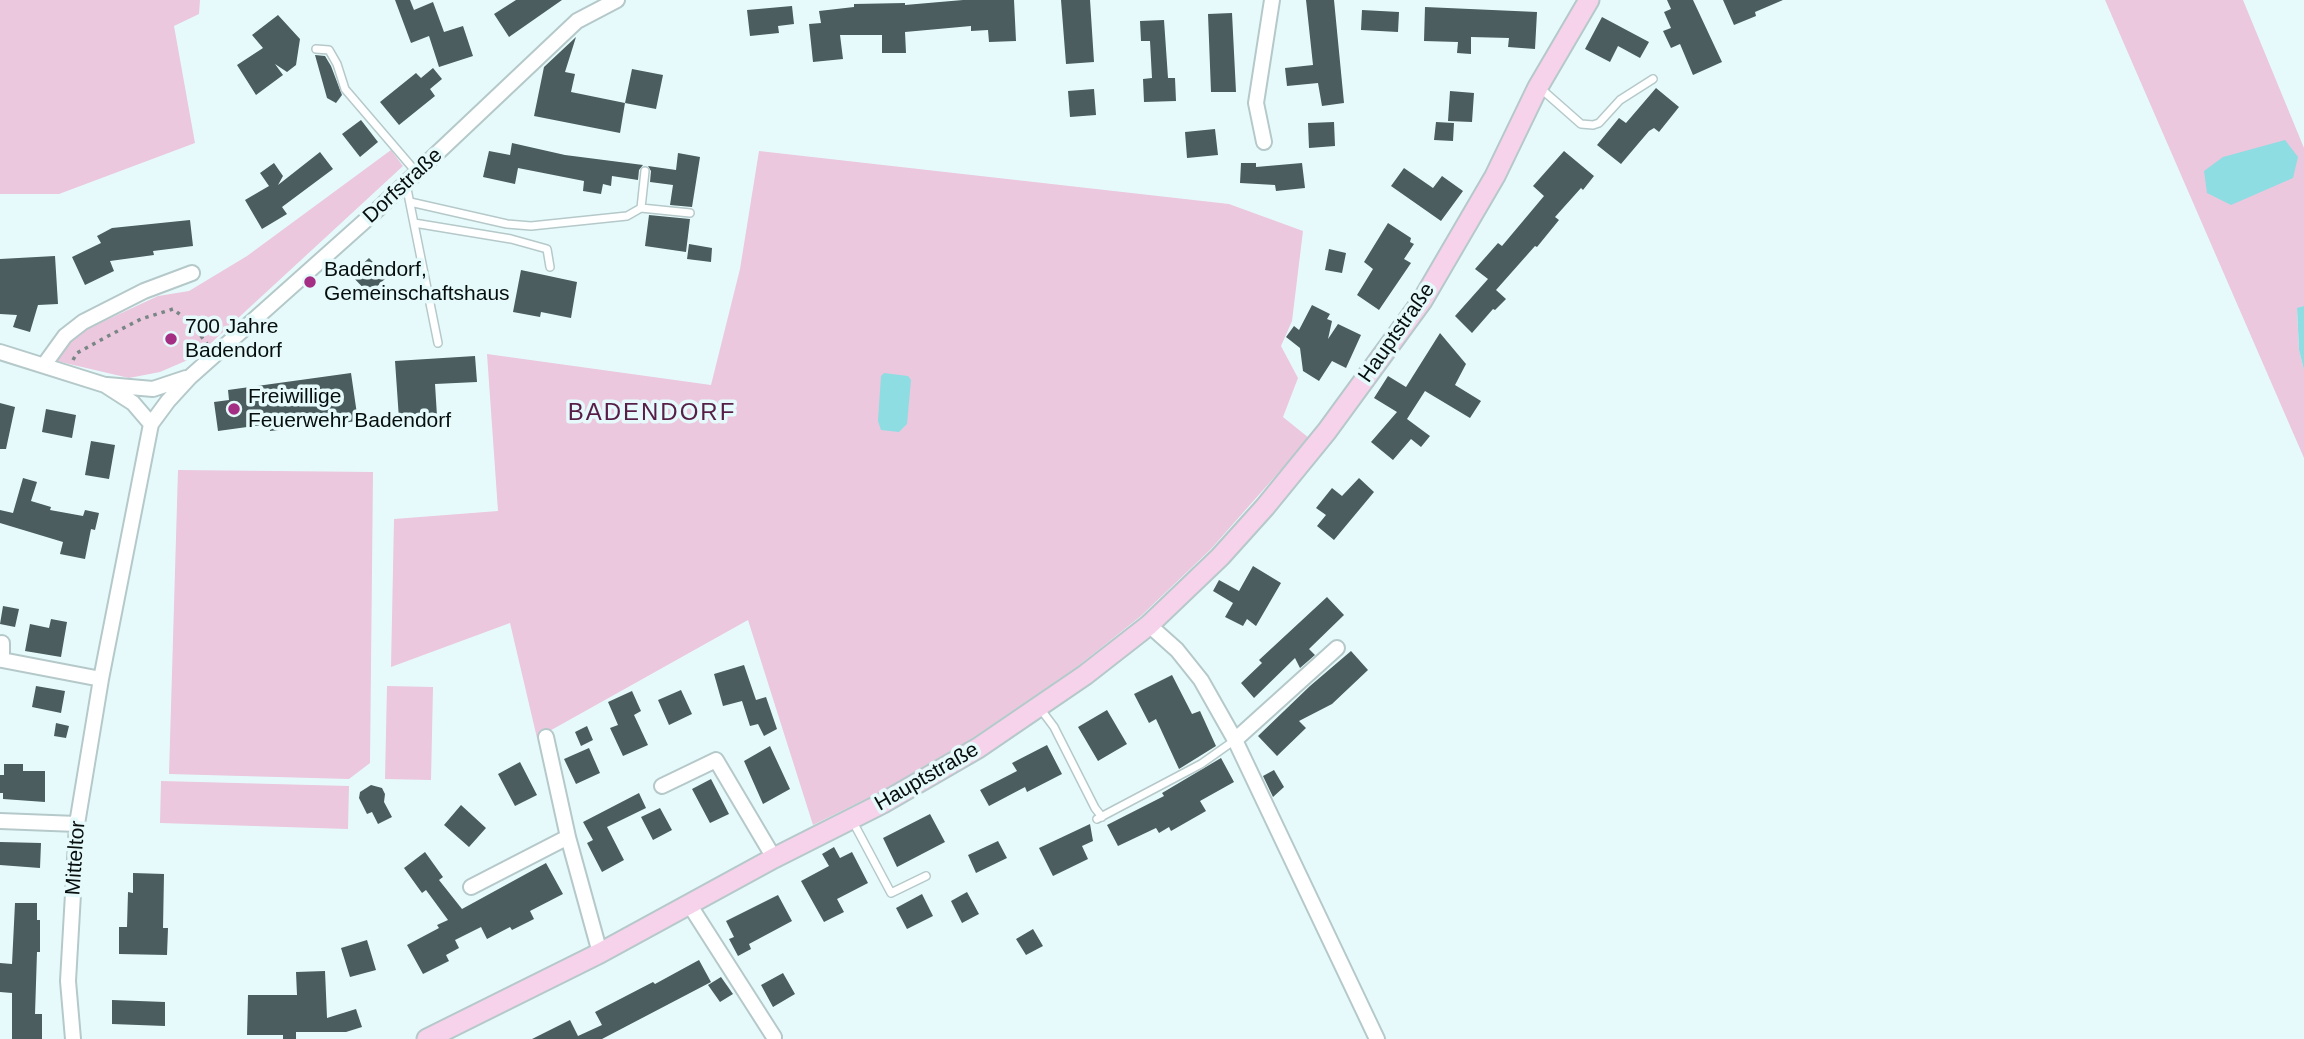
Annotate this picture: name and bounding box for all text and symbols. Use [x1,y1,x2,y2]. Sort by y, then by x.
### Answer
street label: Dorfstraße [358,143,448,229]
place label: Badendorf, Gemeinschaftshaus [324,257,510,307]
marker: Badendorf, Gemeinschaftshaus [302,274,318,290]
street label: Hauptstraße [1354,278,1440,388]
place label: 700 Jahre Badendorf [185,314,282,364]
marker: 700 Jahre Badendorf [163,331,179,347]
place label: Freiwillige Feuerwehr Badendorf [248,384,451,434]
district label: BADENDORF [569,399,735,427]
marker: Freiwillige Feuerwehr Badendorf [226,401,242,417]
street label: Hauptstraße [871,737,983,817]
street label: Mitteltor [61,820,91,896]

